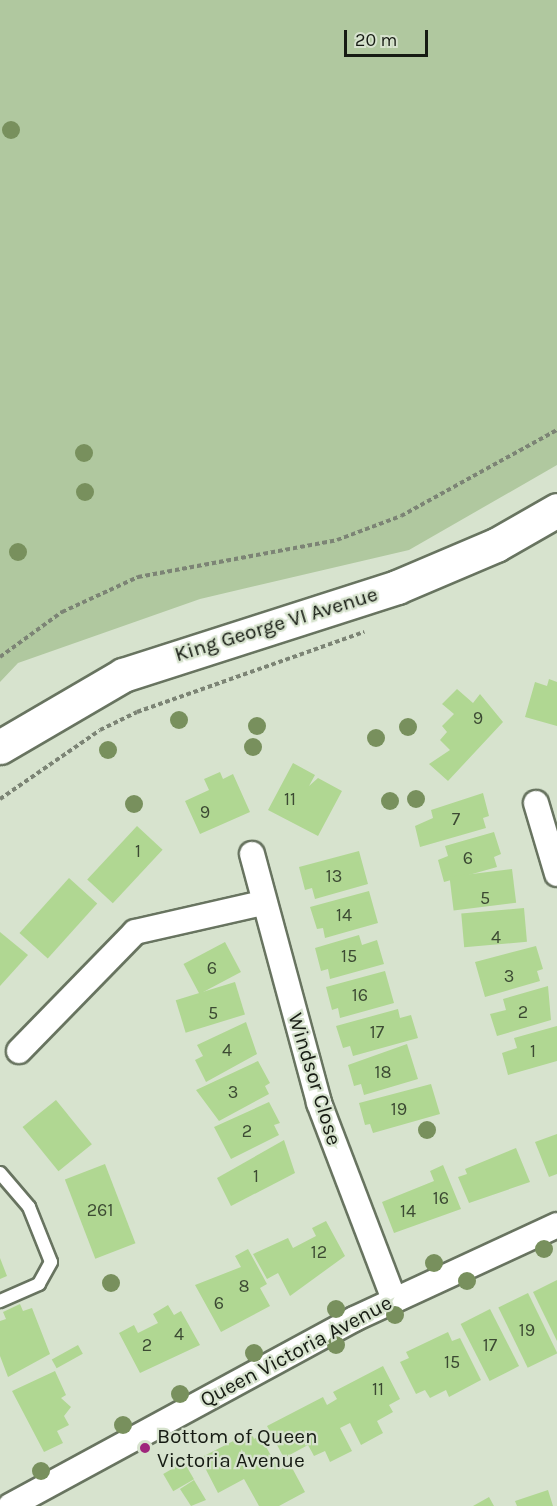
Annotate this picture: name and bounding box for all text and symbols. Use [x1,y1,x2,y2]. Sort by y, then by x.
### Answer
scale bar [347,18,431,56]
text: 20 m [355,29,397,51]
street label: King George VI Avenue [171,581,381,667]
house number: 9 [473,707,483,729]
house number: 11 [284,788,296,810]
house number: 9 [200,801,210,823]
house number: 7 [452,808,460,830]
house number: 1 [135,840,141,862]
house number: 6 [463,847,473,869]
house number: 13 [326,865,342,887]
house number: 5 [480,887,490,909]
house number: 14 [336,904,352,926]
house number: 4 [491,926,501,948]
house number: 15 [341,945,357,967]
house number: 6 [207,957,217,979]
house number: 3 [504,965,514,987]
house number: 16 [352,984,368,1006]
house number: 2 [518,1001,528,1023]
house number: 5 [208,1002,218,1024]
street label: Windsor Close [283,1010,347,1148]
house number: 17 [370,1021,384,1043]
house number: 4 [222,1039,232,1061]
house number: 1 [530,1040,536,1062]
house number: 18 [374,1061,392,1083]
house number: 3 [228,1081,238,1103]
house number: 19 [391,1098,407,1120]
house number: 2 [242,1120,252,1142]
house number: 1 [253,1165,259,1187]
house number: 16 [433,1187,449,1209]
house number: 261 [87,1199,113,1221]
house number: 14 [400,1200,416,1222]
house number: 12 [311,1241,327,1263]
house number: 8 [238,1275,250,1297]
street label: Queen Victoria Avenue [196,1290,396,1412]
house number: 6 [214,1292,224,1314]
house number: 19 [519,1319,535,1341]
house number: 4 [174,1323,184,1345]
house number: 2 [142,1334,152,1356]
house number: 17 [483,1334,497,1356]
house number: 15 [444,1351,460,1373]
house number: 11 [372,1378,384,1400]
place label: Bottom of Queen Victoria Avenue [157,1423,318,1473]
marker: Bottom of Queen Victoria Avenue [138,1441,152,1455]

